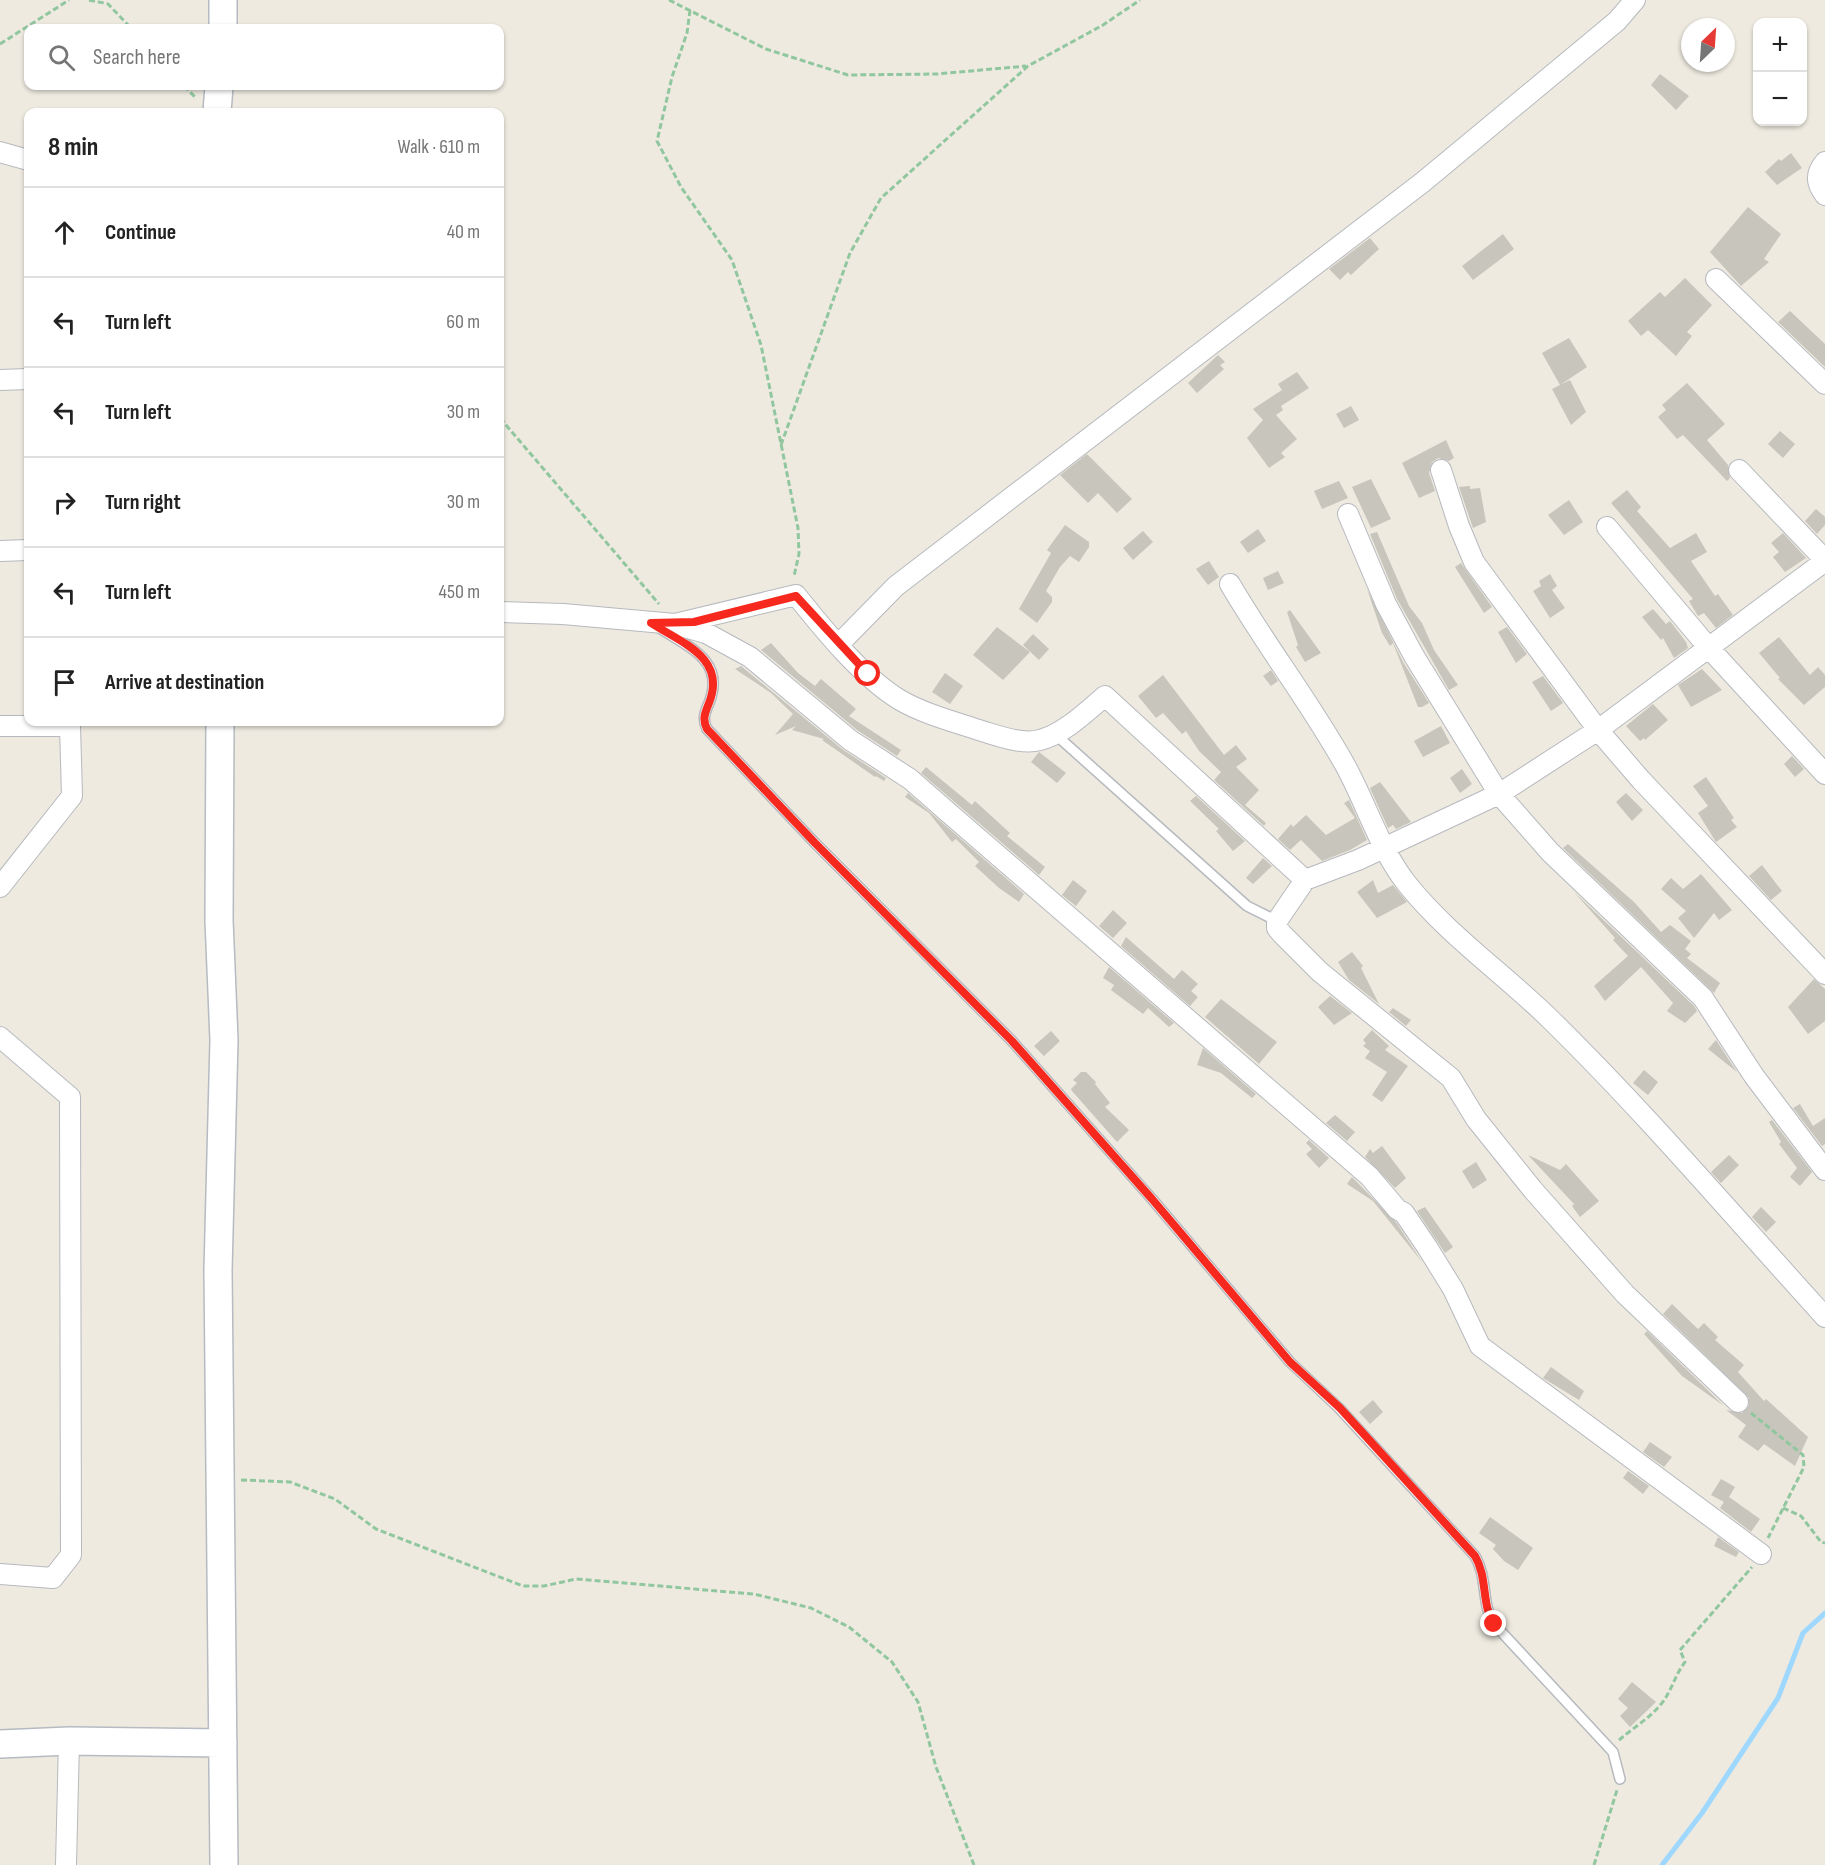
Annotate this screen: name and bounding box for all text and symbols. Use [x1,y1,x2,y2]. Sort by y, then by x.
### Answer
north arrow [1681,18,1735,72]
map controls [1753,18,1807,126]
button: + [1753,18,1807,72]
search box [24,24,504,90]
icon: search [45,41,78,74]
text: Search here [93,44,180,71]
button: − [1753,72,1807,126]
text: 8 min [48,132,98,163]
text: Walk · 610 m [397,135,480,159]
icon: ahead [48,216,81,249]
text: Continue [105,219,176,246]
text: 40 m [447,220,480,244]
icon: left [48,306,81,339]
text: Turn left [105,309,171,336]
text: 60 m [446,310,480,334]
icon: left [48,396,81,429]
text: Turn left [105,399,171,426]
text: 30 m [447,400,480,424]
icon: right [48,486,81,519]
text: Turn right [105,489,181,516]
text: 30 m [447,490,480,514]
icon: left [48,576,81,609]
text: Turn left [105,579,171,606]
text: 450 m [439,580,480,604]
route start [854,660,880,686]
icon: arrive [48,666,81,699]
text: Arrive at destination [105,669,264,696]
route end [1480,1610,1506,1636]

